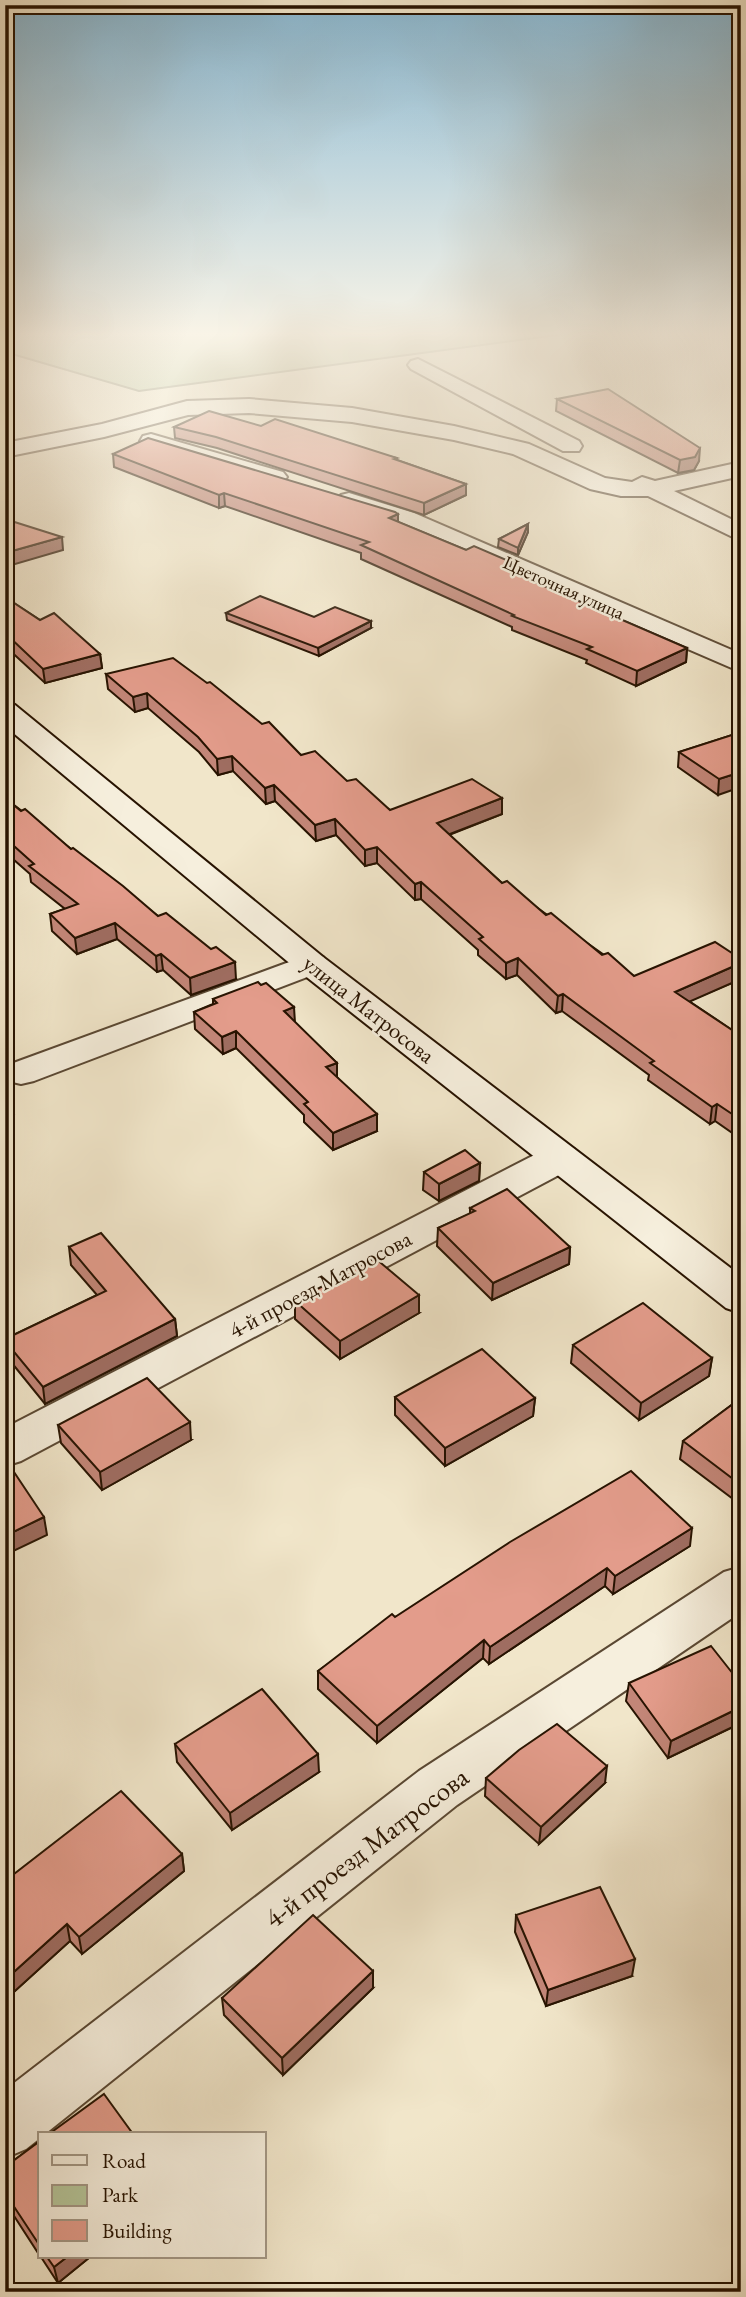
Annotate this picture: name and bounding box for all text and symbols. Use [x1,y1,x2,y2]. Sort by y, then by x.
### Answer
street label: Цветочная улица [499,550,629,625]
street label: улица Матросова [297,948,442,1070]
street label: 4-й проезд Матросова [223,1223,417,1345]
street label: 4-й проезд Матросова [257,1758,476,1936]
legend [38,2132,266,2258]
text: Road [102,2147,146,2174]
text: Park [102,2181,139,2208]
text: Building [102,2217,172,2244]

